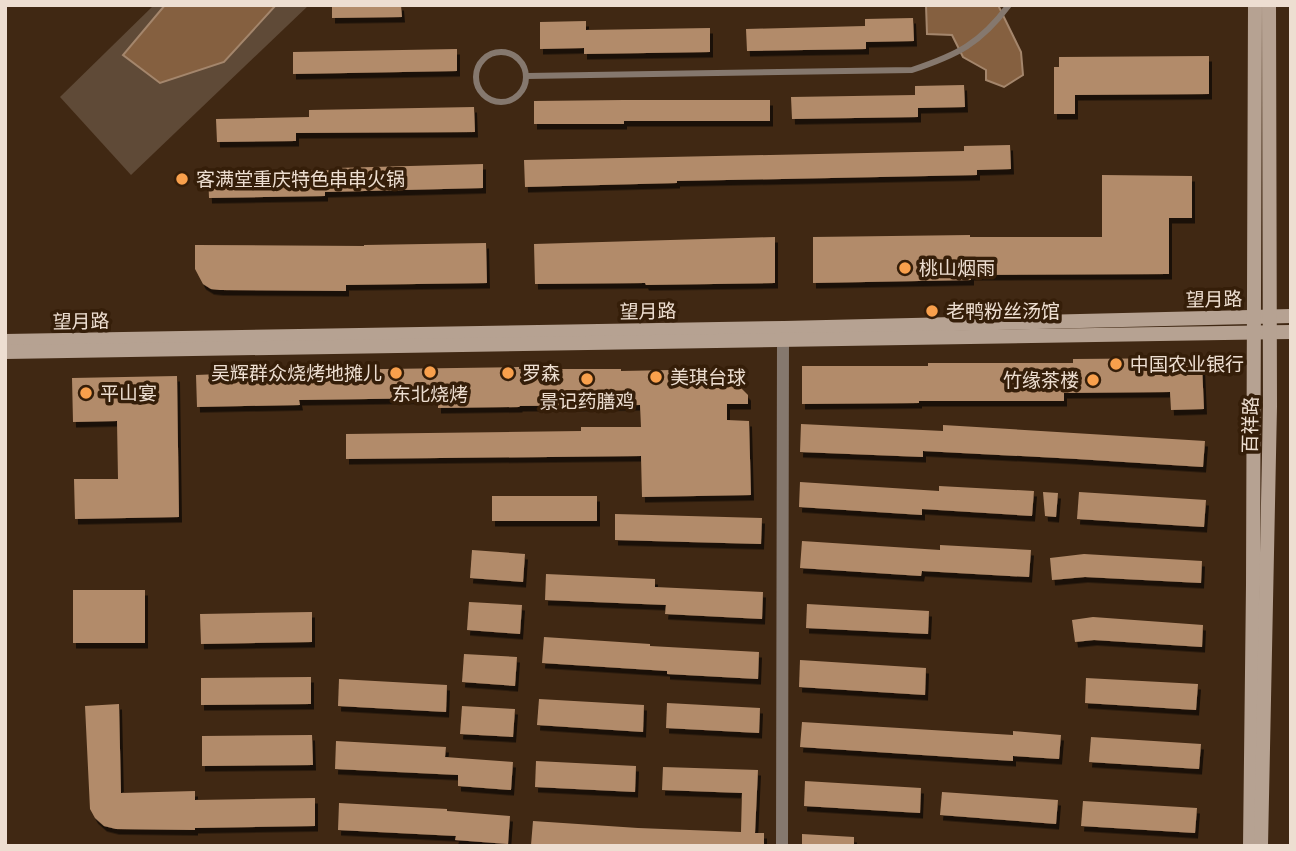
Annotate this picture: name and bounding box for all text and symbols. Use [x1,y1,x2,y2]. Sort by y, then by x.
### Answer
place label: 客满堂重庆特色串串火锅 [196,166,405,192]
marker: 客满堂重庆特色串串火锅 [174,171,190,187]
place label: 桃山烟雨 [919,255,995,281]
marker: 桃山烟雨 [897,260,913,276]
street label: 望月路 [1185,286,1243,312]
street label: 望月路 [619,298,677,324]
place label: 老鸭粉丝汤馆 [946,298,1060,324]
marker: 老鸭粉丝汤馆 [924,303,940,319]
street label: 望月路 [52,308,110,334]
place label: 中国农业银行 [1130,351,1244,377]
marker: 中国农业银行 [1108,356,1124,372]
place label: 吴辉群众烧烤地摊儿 [211,360,382,386]
place label: 罗森 [522,360,560,386]
marker: 东北烧烤 [422,364,438,380]
place label: 美琪台球 [670,364,746,390]
marker: 吴辉群众烧烤地摊儿 [388,365,404,381]
marker: 罗森 [500,365,516,381]
place label: 竹缘茶楼 [1003,367,1079,393]
marker: 美琪台球 [648,369,664,385]
marker: 景记药膳鸡 [579,371,595,387]
marker: 竹缘茶楼 [1085,372,1101,388]
place label: 平山宴 [100,380,157,406]
place label: 东北烧烤 [392,381,468,407]
marker: 平山宴 [78,385,94,401]
place label: 景记药膳鸡 [539,388,635,414]
street label: 百祥路 [1237,396,1263,454]

